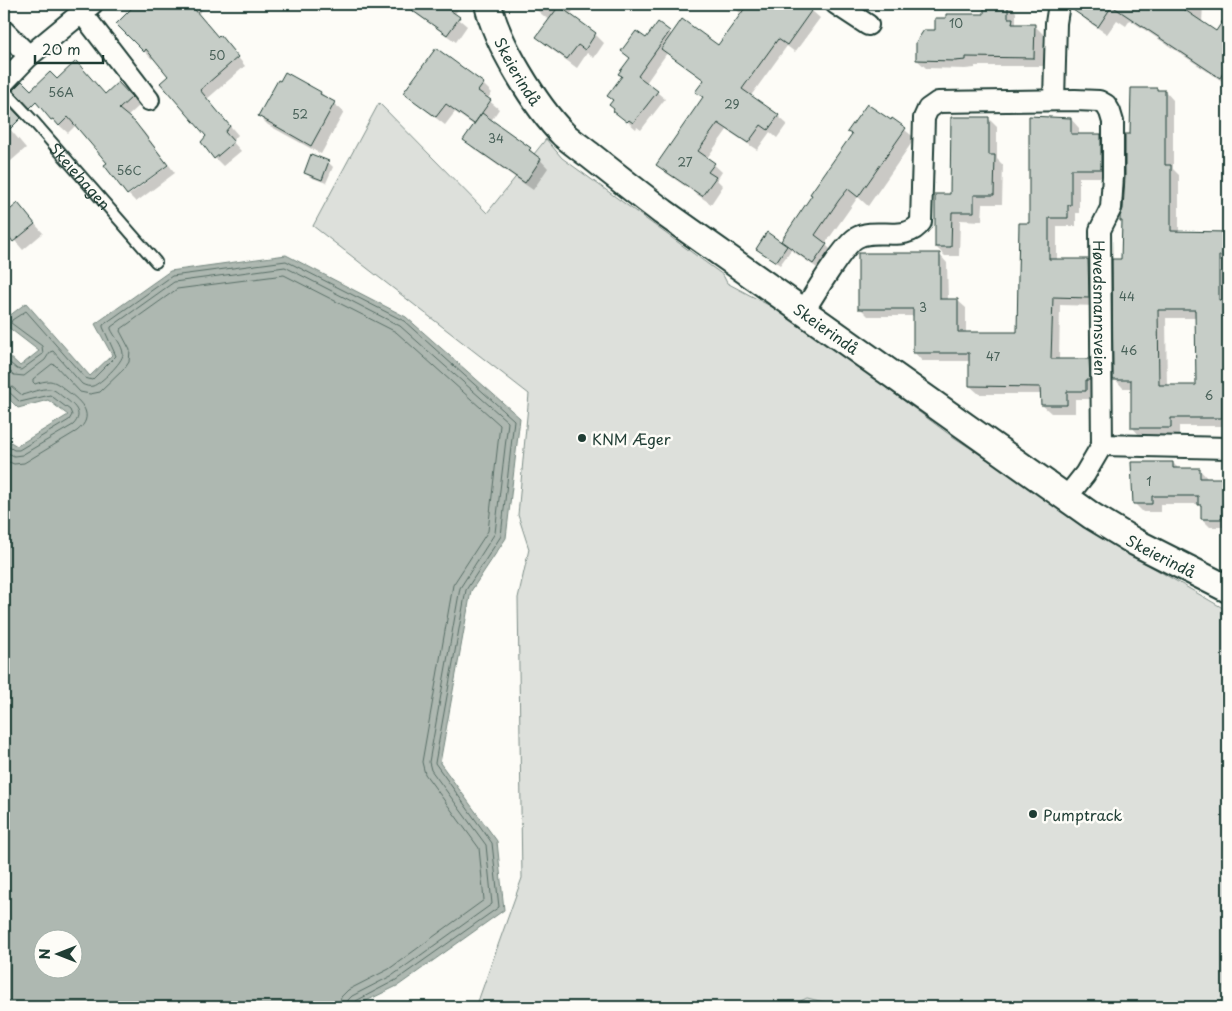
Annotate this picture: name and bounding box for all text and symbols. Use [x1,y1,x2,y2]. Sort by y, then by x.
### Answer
house number: 10 [949,14,963,32]
scale bar [35,32,102,64]
street label: Skeierindå [490,33,548,111]
text: 20 m [42,37,81,60]
house number: 50 [209,46,225,64]
house number: 56A [48,83,74,101]
house number: 29 [724,95,740,113]
house number: 52 [292,105,308,123]
house number: 34 [488,129,504,147]
street label: Skeiehagen [45,137,117,214]
house number: 27 [678,153,693,171]
house number: 56C [116,161,142,179]
street label: Høvedsmannsveien [1089,240,1113,376]
house number: 44 [1119,287,1135,305]
street label: Skeierindå [789,297,865,360]
house number: 3 [919,298,927,316]
house number: 46 [1121,341,1137,359]
house number: 47 [986,347,1001,365]
house number: 6 [1205,386,1213,404]
place label: KNM Æger [592,427,671,450]
marker: KNM Æger [576,432,588,444]
house number: 1 [1146,472,1152,490]
street label: Skeierindå [1122,528,1201,583]
place label: Pumptrack [1043,803,1123,826]
marker: Pumptrack [1027,808,1039,820]
north arrow [32,928,82,978]
text: N [34,948,55,960]

